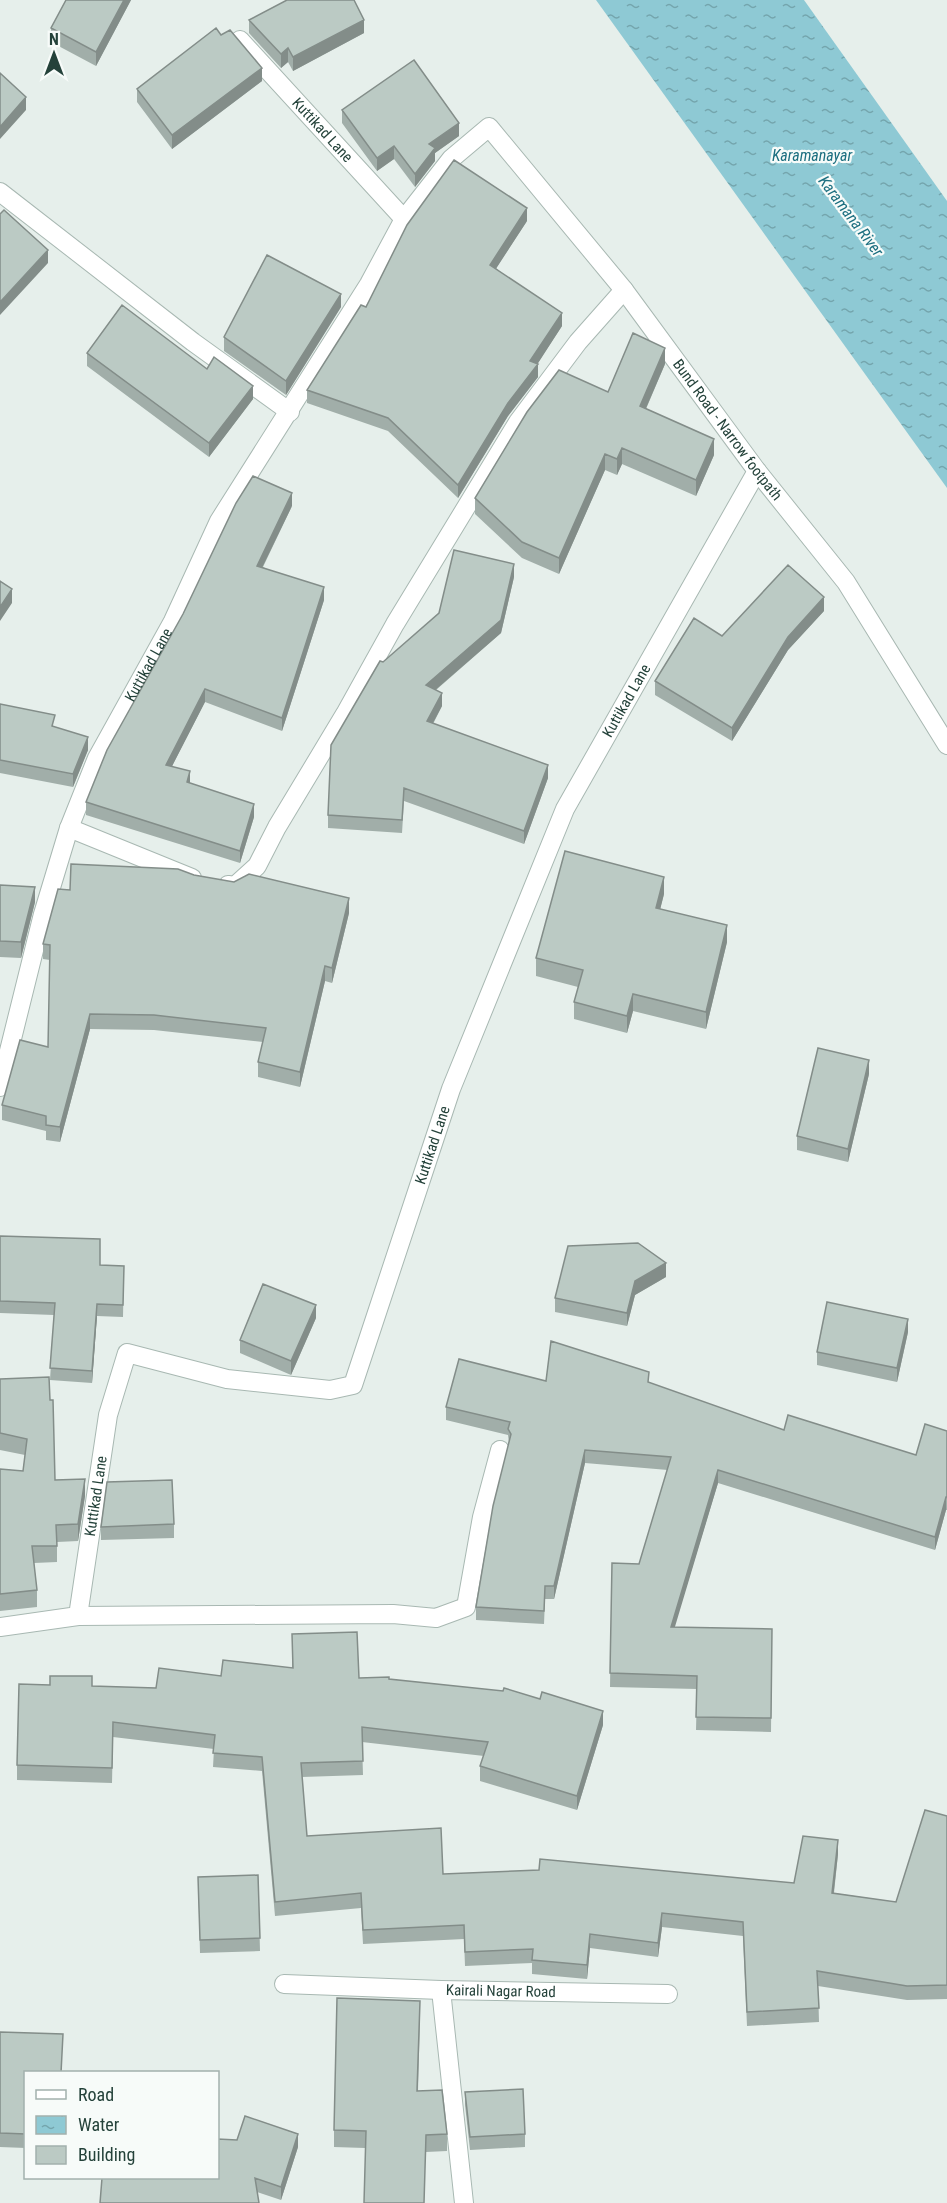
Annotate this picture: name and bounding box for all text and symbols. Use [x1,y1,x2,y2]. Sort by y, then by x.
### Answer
north arrow [24,24,84,84]
text: N [49,30,59,49]
street label: Kuttikad Lane [288,94,356,166]
water label: Karamanayar [772,146,853,165]
water label: Karamana River [815,172,888,261]
street label: Bund Road - Narrow footpath [669,356,786,504]
street label: Kuttikad Lane [121,625,176,705]
street label: Kuttikad Lane [599,661,654,740]
street label: Kuttikad Lane [411,1104,454,1186]
street label: Kuttikad Lane [81,1455,111,1538]
street label: Kairali Nagar Road [446,1981,556,2001]
legend [24,2071,219,2179]
text: Road [78,2084,114,2105]
text: Water [78,2114,120,2135]
text: Building [78,2144,135,2165]

